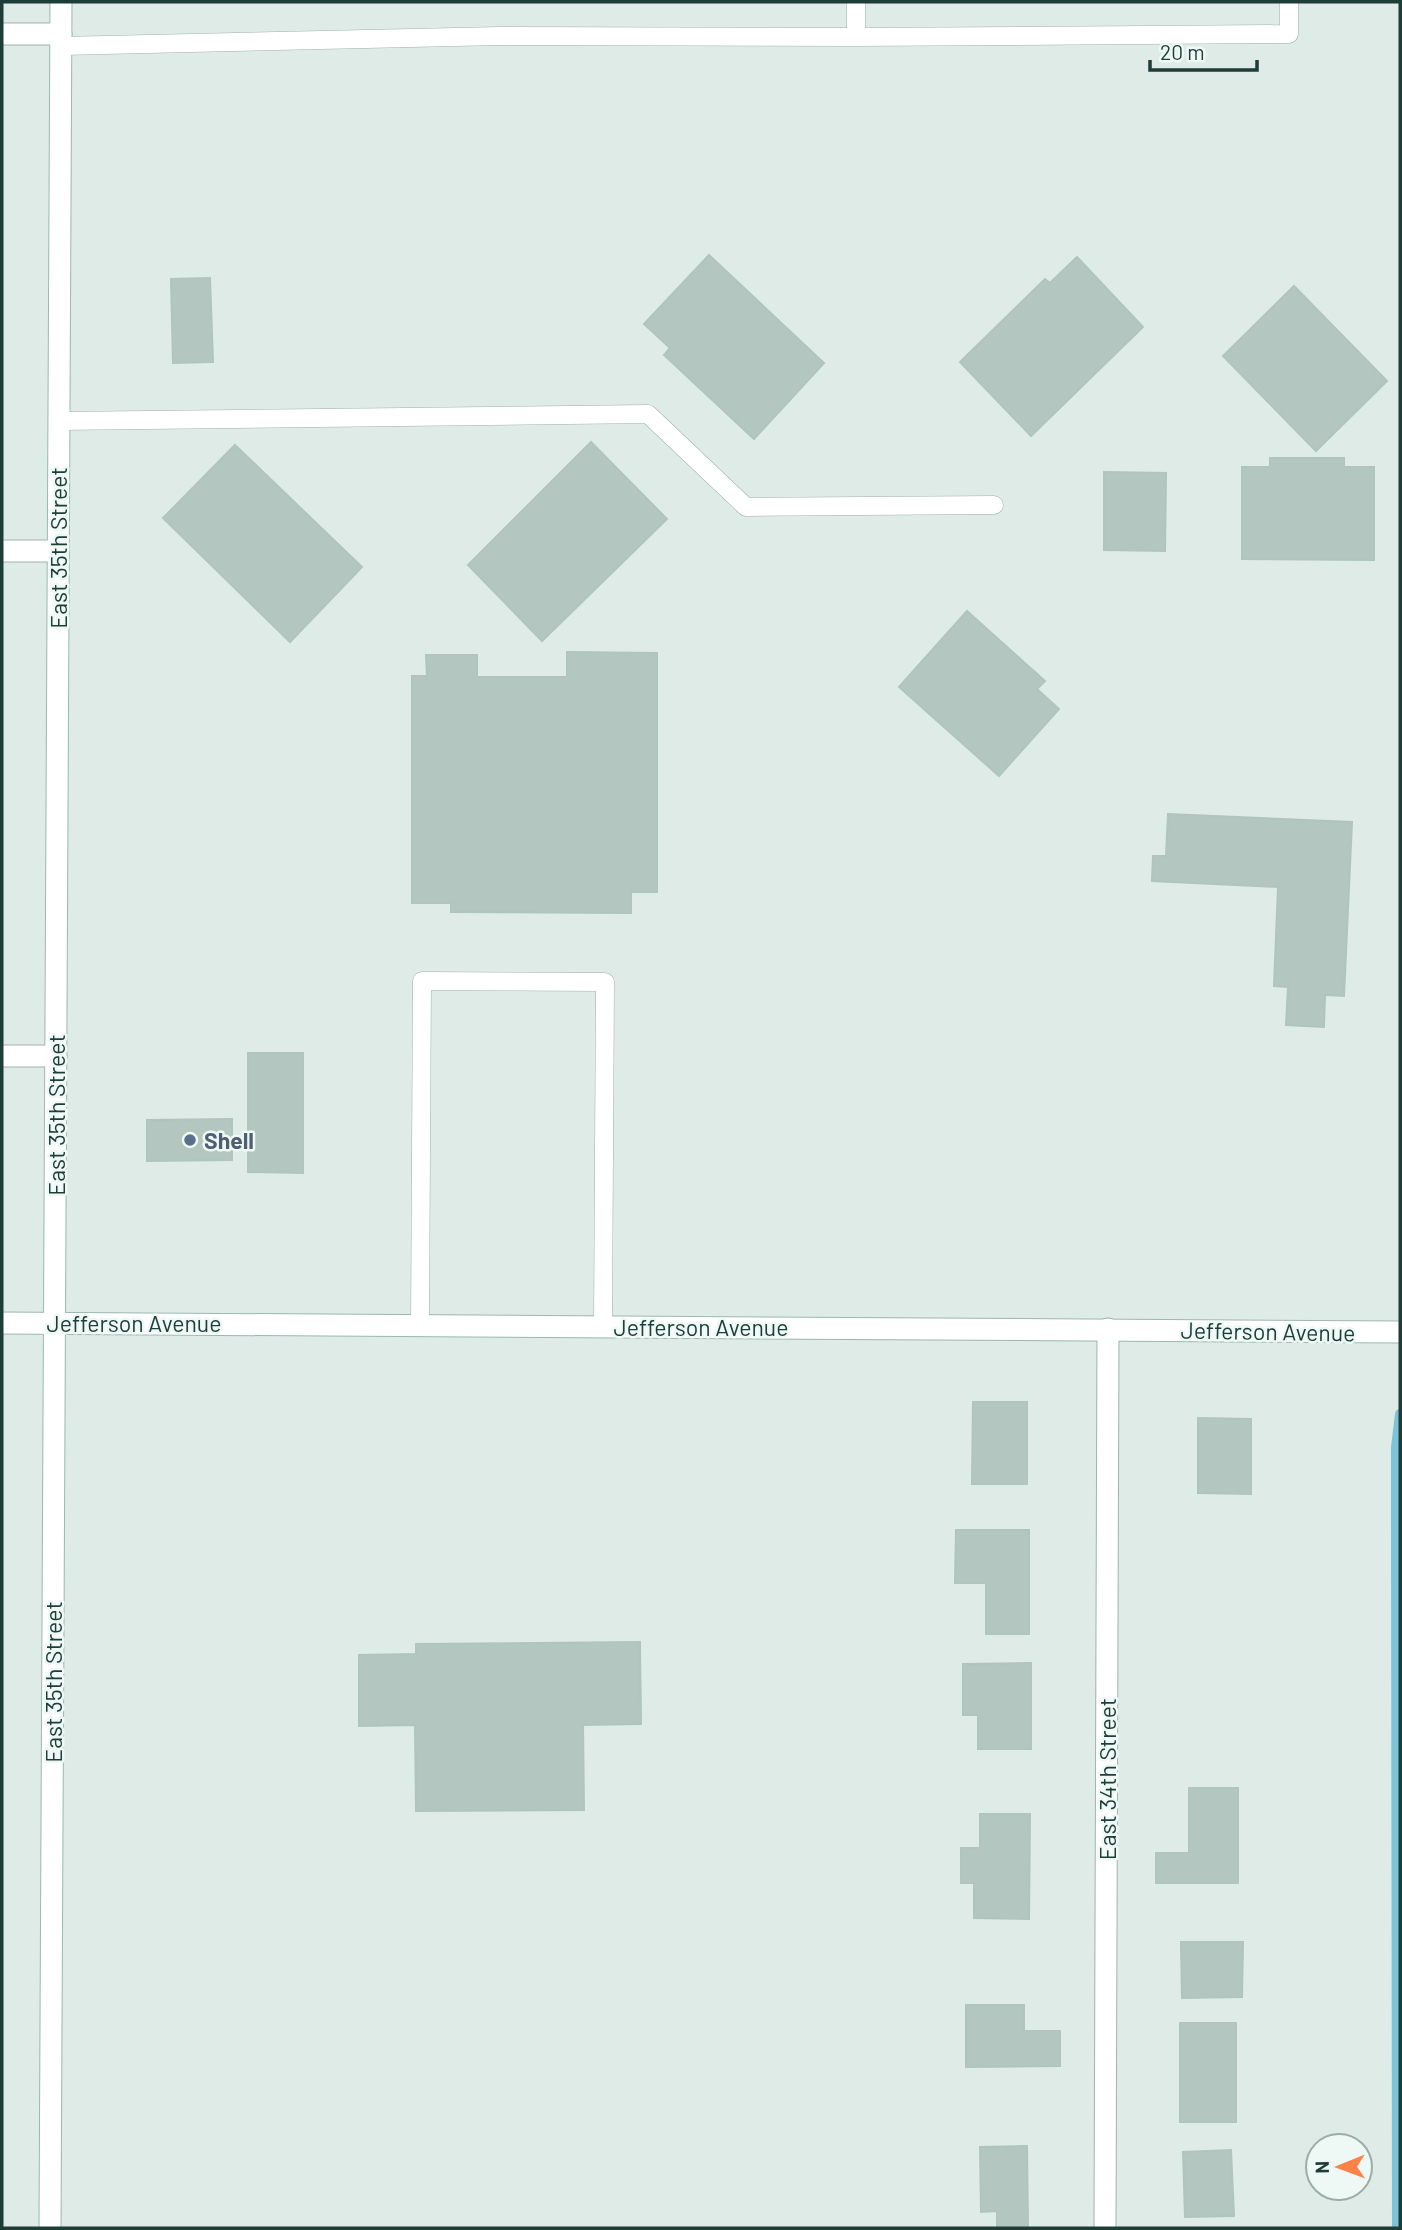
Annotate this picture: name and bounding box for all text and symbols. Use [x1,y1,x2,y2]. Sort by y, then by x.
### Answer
scale bar [1150,28,1257,72]
text: 20 m [1160,39,1205,64]
street label: East 35th Street [44,467,72,629]
street label: East 35th Street [42,1034,70,1196]
place label: Shell [204,1126,254,1154]
marker: Shell [182,1132,198,1148]
street label: Jefferson Avenue [47,1309,221,1337]
street label: Jefferson Avenue [614,1313,788,1341]
street label: Jefferson Avenue [1180,1315,1356,1347]
street label: East 35th Street [39,1601,67,1763]
street label: East 34th Street [1093,1698,1121,1860]
north arrow [1304,2132,1374,2202]
text: N [1310,2161,1333,2174]

